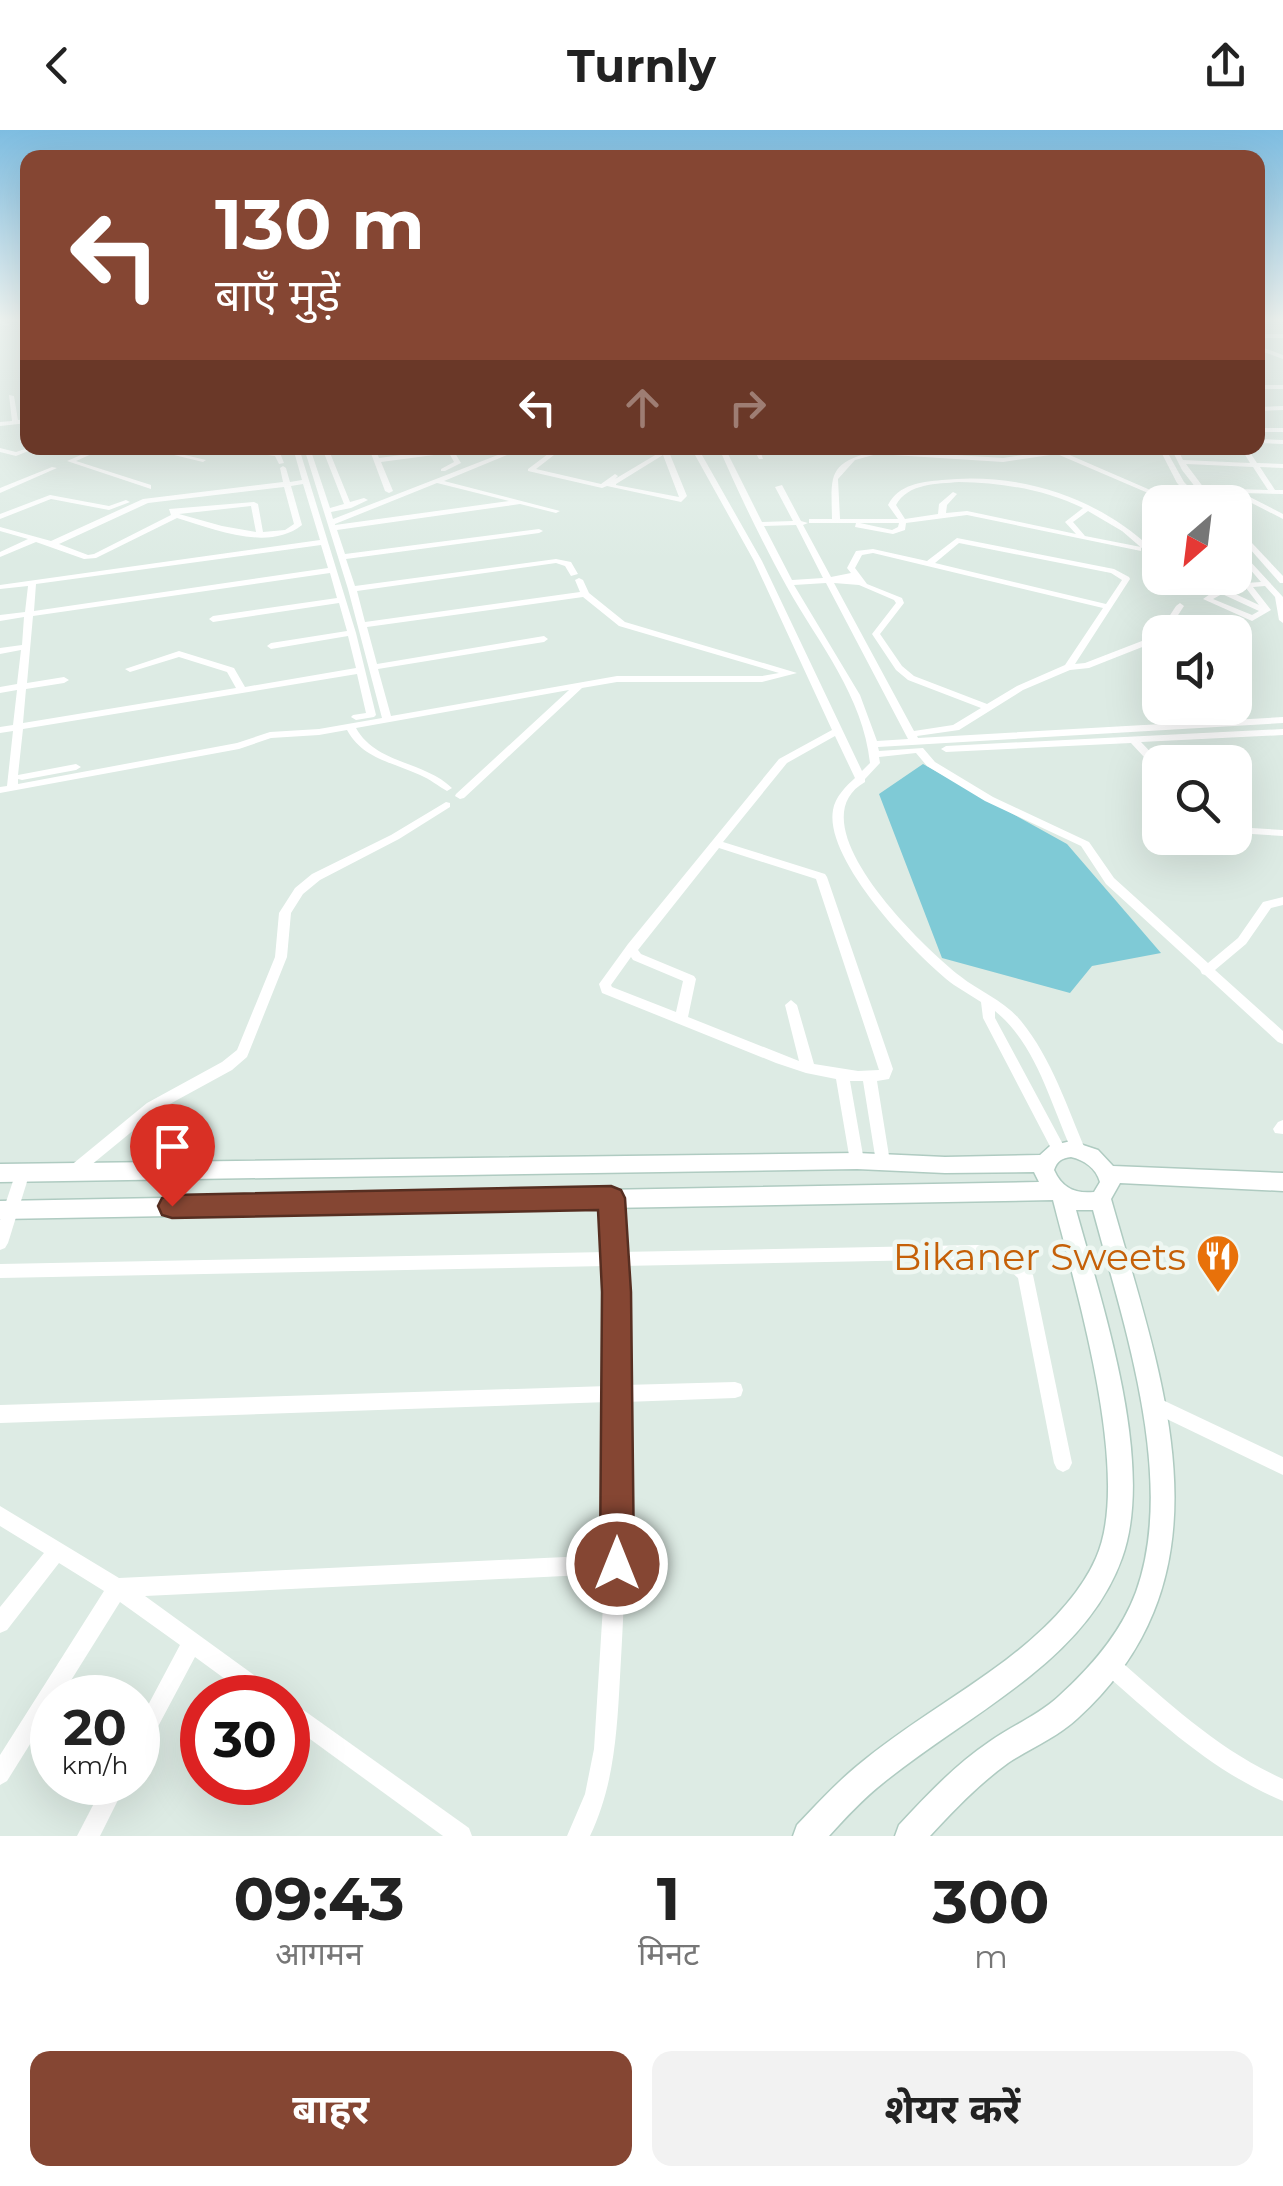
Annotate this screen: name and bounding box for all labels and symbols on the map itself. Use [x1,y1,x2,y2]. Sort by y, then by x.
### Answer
north arrow [1142,485,1252,595]
pin [130,1104,215,1207]
place label: Bikaner Sweets [893,1233,1186,1280]
restaurant icon: Bikaner Sweets [1195,1233,1241,1294]
position arrow [565,1512,669,1616]
speed limit sign: 30 [180,1675,310,1805]

